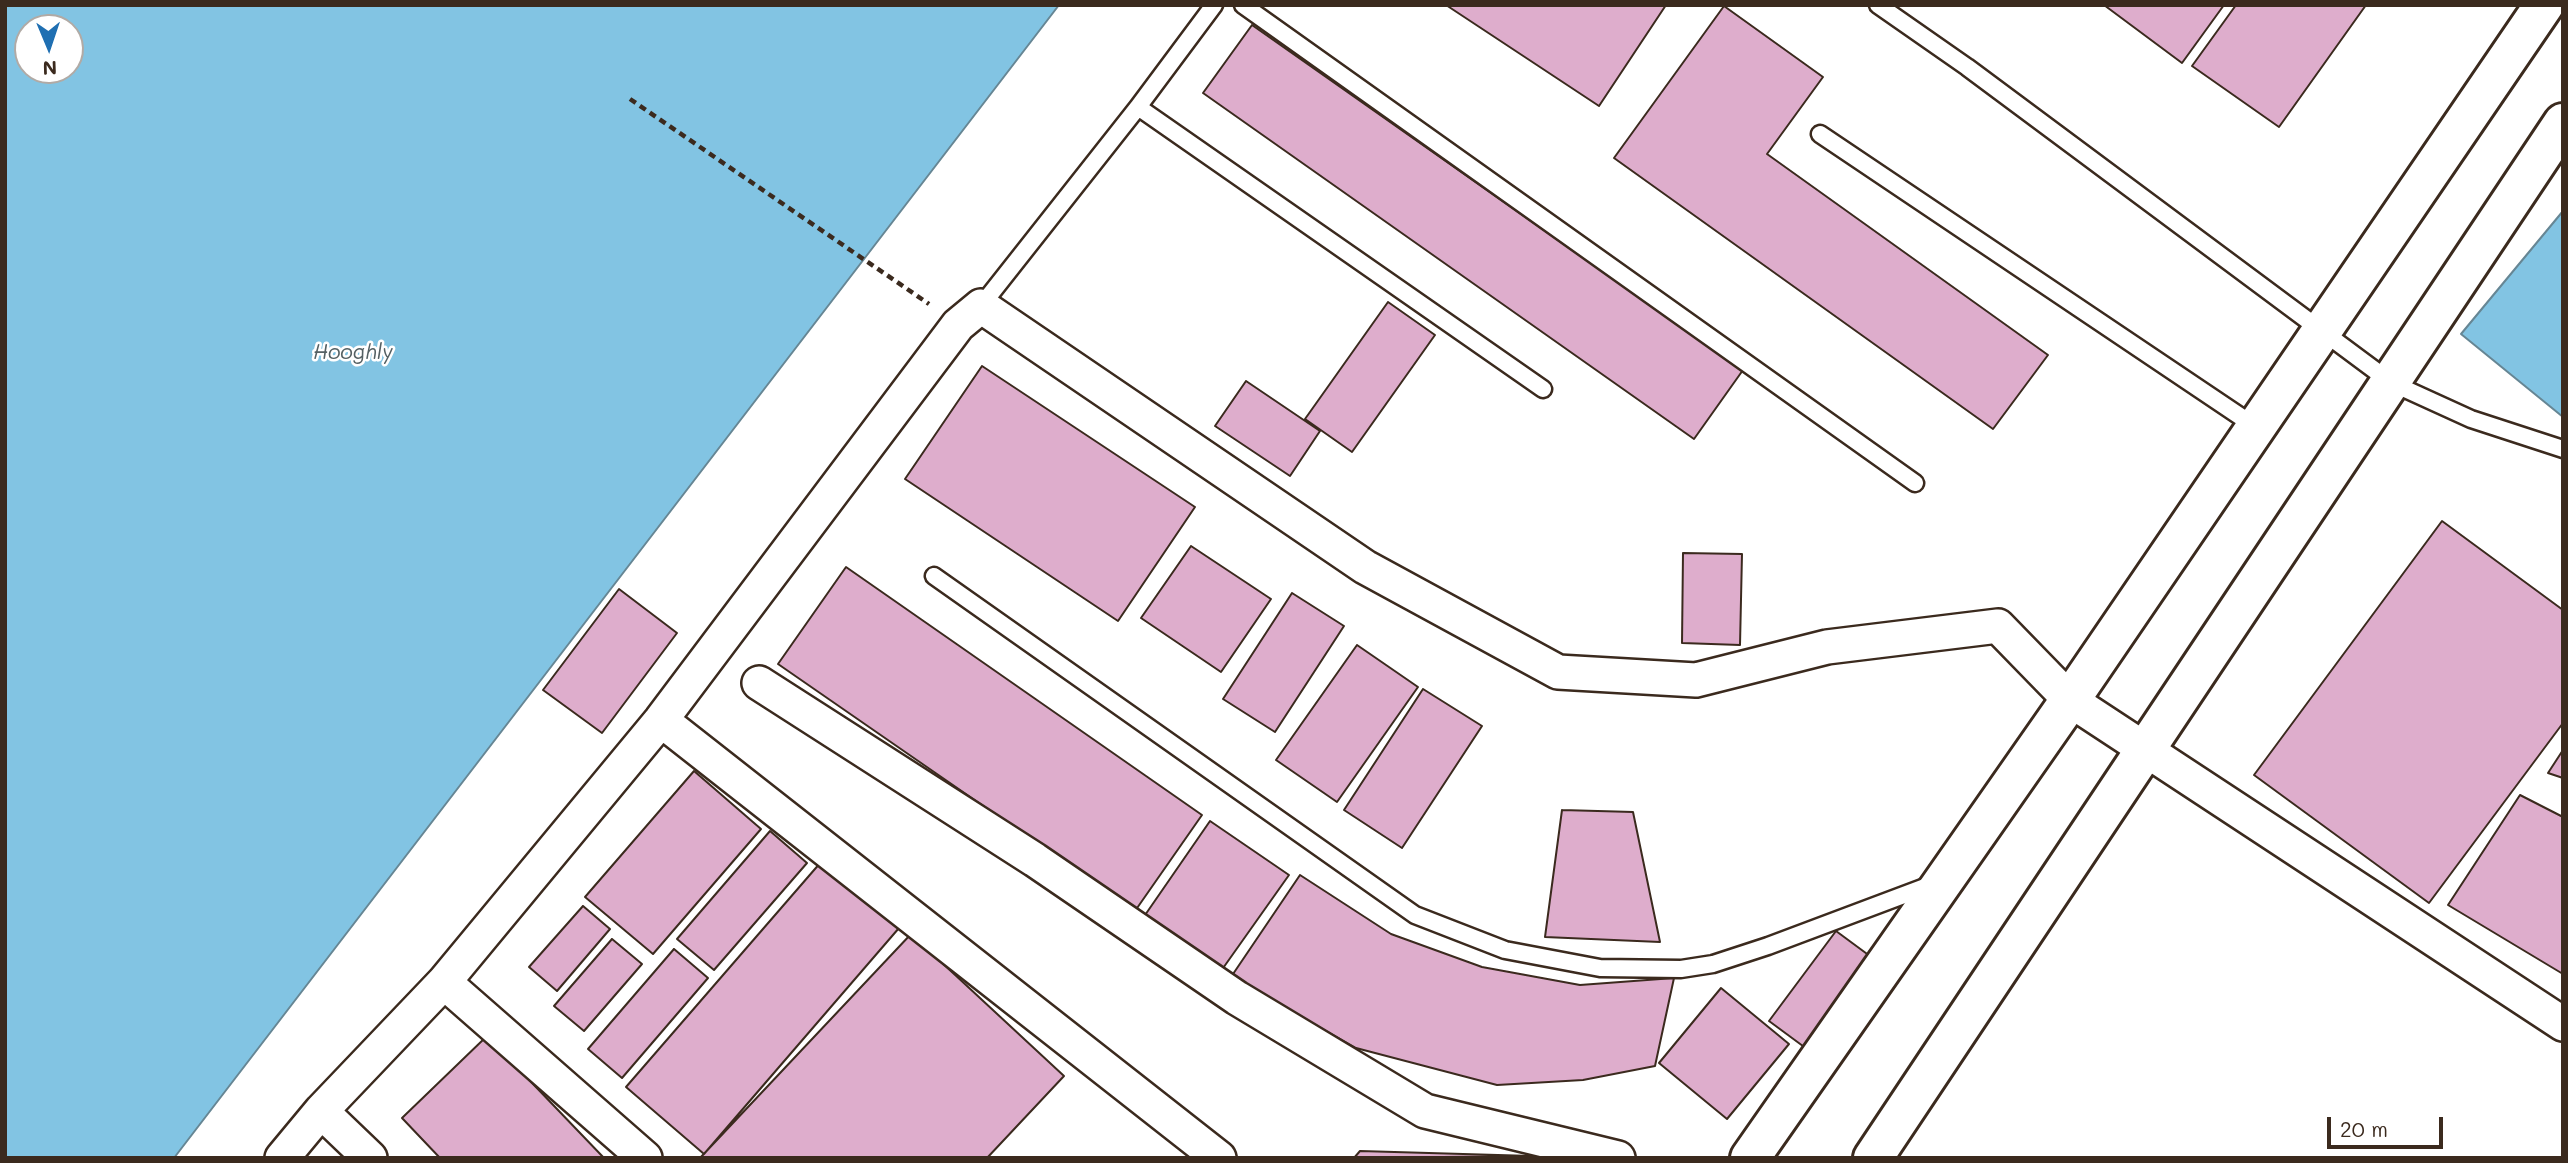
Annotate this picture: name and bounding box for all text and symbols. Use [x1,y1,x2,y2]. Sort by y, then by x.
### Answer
north arrow [14,14,84,84]
text: N [42,56,57,81]
water label: Hooghly [313,340,393,366]
scale bar [2330,1104,2446,1148]
text: 20 m [2340,1115,2388,1142]

